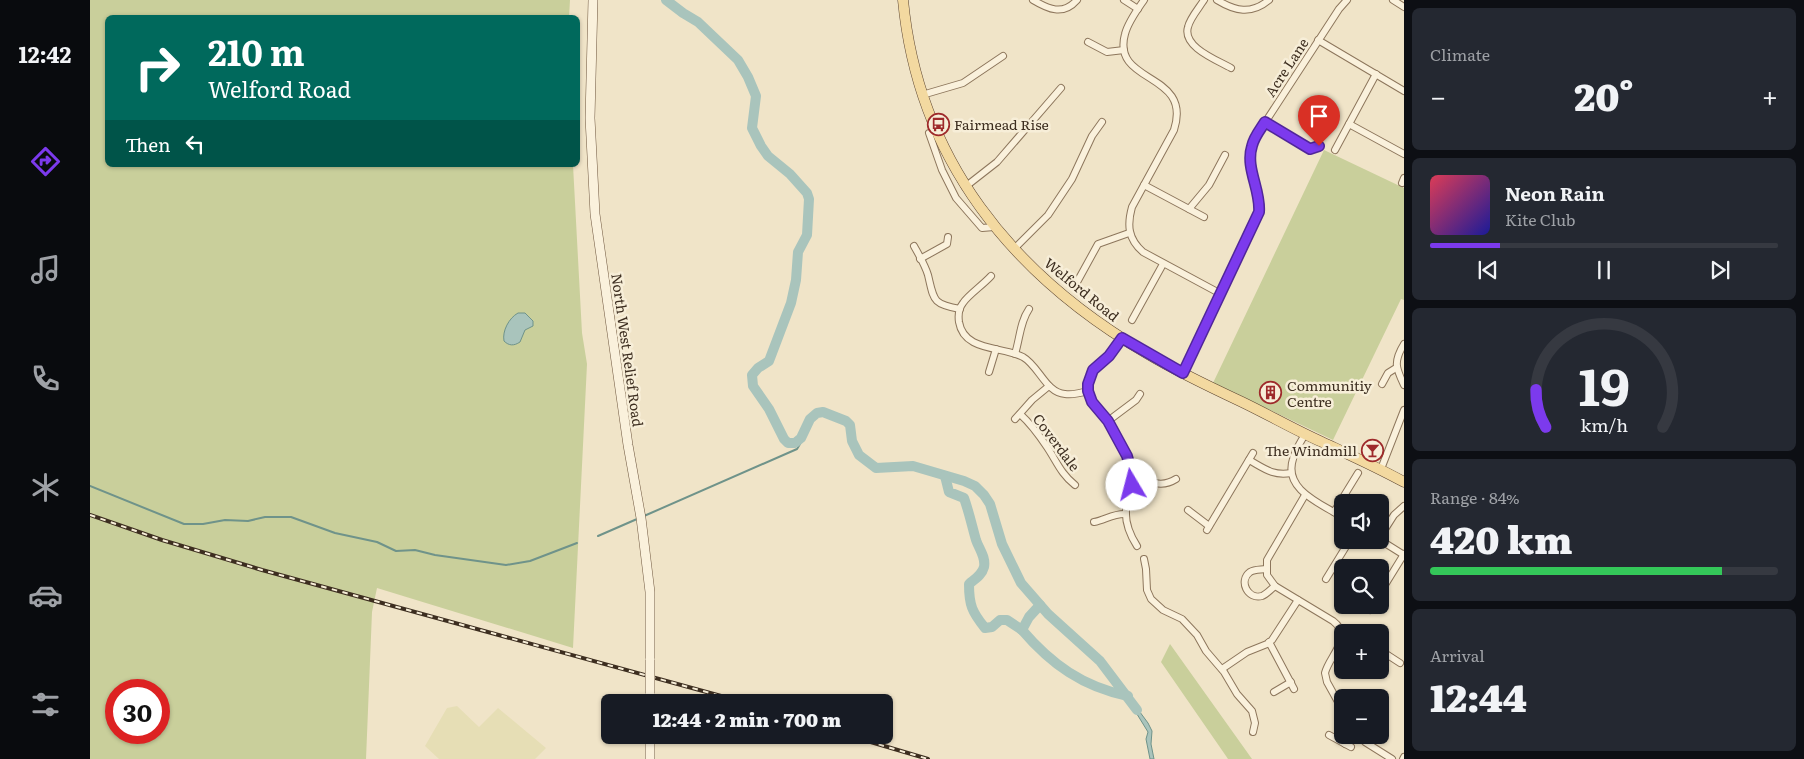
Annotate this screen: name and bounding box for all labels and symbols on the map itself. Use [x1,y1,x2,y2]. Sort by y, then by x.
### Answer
street label: Acre Lane [1259,34,1313,100]
pin [1298,95,1340,146]
bus stop icon: Fairmead Rise [926,112,950,136]
place label: Fairmead Rise [954,114,1049,134]
street label: Welford Road [1040,253,1124,326]
street label: North West Relief Road [607,272,649,428]
place label: Communitiy Centre [1287,375,1373,411]
building icon: Communitiy Centre [1259,381,1283,405]
street label: Coverdale [1029,409,1085,475]
bar icon: The Windmill [1361,438,1385,462]
place label: The Windmill [1265,440,1357,460]
position arrow [1105,458,1157,510]
speed limit sign: 30 [105,679,170,744]

